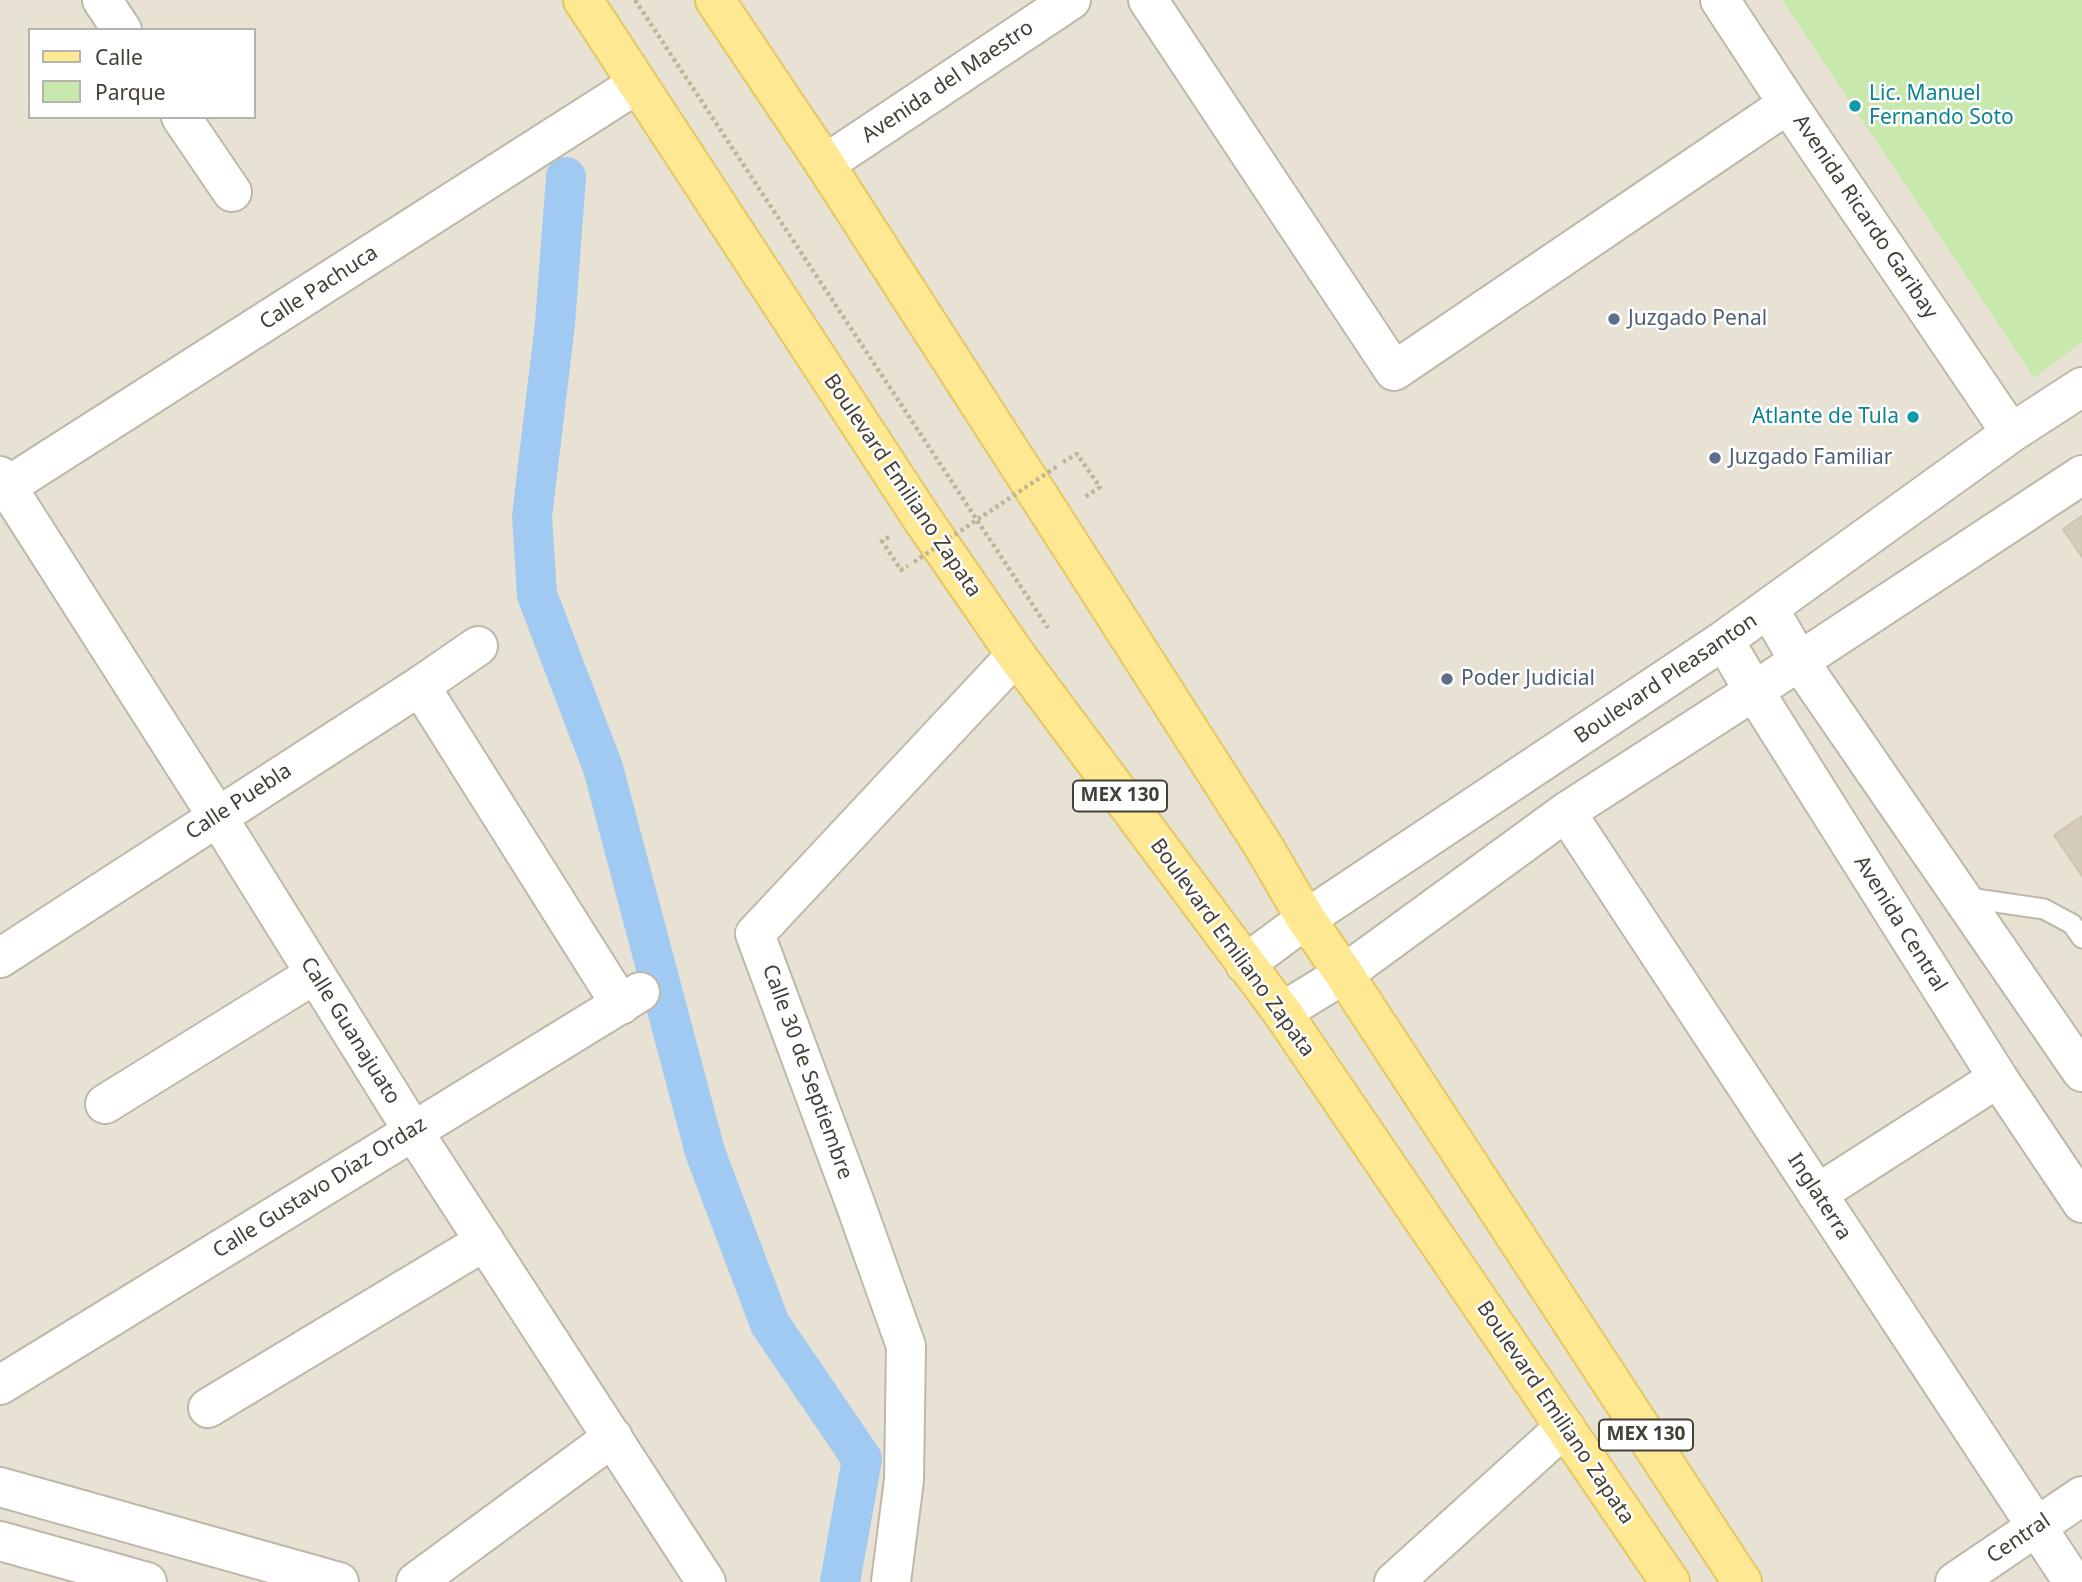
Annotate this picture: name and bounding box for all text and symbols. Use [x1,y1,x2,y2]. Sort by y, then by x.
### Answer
street label: Avenida del Maestro [857,15,1039,149]
legend [28,28,256,119]
text: Calle [95,43,143,71]
text: Parque [95,78,165,106]
place label: Lic. Manuel Fernando Soto [1869,81,2014,131]
marker: Lic. Manuel Fernando Soto [1847,98,1863,114]
street label: Avenida Ricardo Garibay [1787,110,1943,324]
street label: Calle Pachuca [255,241,383,335]
place label: Juzgado Penal [1628,306,1767,332]
marker: Juzgado Penal [1606,311,1622,327]
street label: Boulevard Emiliano Zapata [818,370,986,602]
place label: Atlante de Tula [1752,404,1899,430]
marker: Atlante de Tula [1905,409,1921,425]
place label: Juzgado Familiar [1729,445,1892,471]
marker: Juzgado Familiar [1707,450,1723,466]
street label: Boulevard Pleasanton [1570,608,1762,750]
place label: Poder Judicial [1461,666,1595,692]
marker: Poder Judicial [1439,671,1455,687]
street label: Calle Puebla [181,759,297,845]
road number: MEX 130 [1073,780,1167,811]
street label: Boulevard Emiliano Zapata [1144,834,1320,1062]
street label: Avenida Central [1848,851,1952,997]
street label: Calle Guanajuato [295,953,405,1109]
street label: Calle 30 de Septiembre [756,961,858,1183]
street label: Calle Gustavo Díaz Ordaz [209,1112,431,1264]
street label: Inglaterra [1782,1149,1856,1245]
street label: Boulevard Emiliano Zapata [1471,1297,1639,1529]
road number: MEX 130 [1599,1420,1693,1450]
street label: Central [1982,1509,2056,1569]

